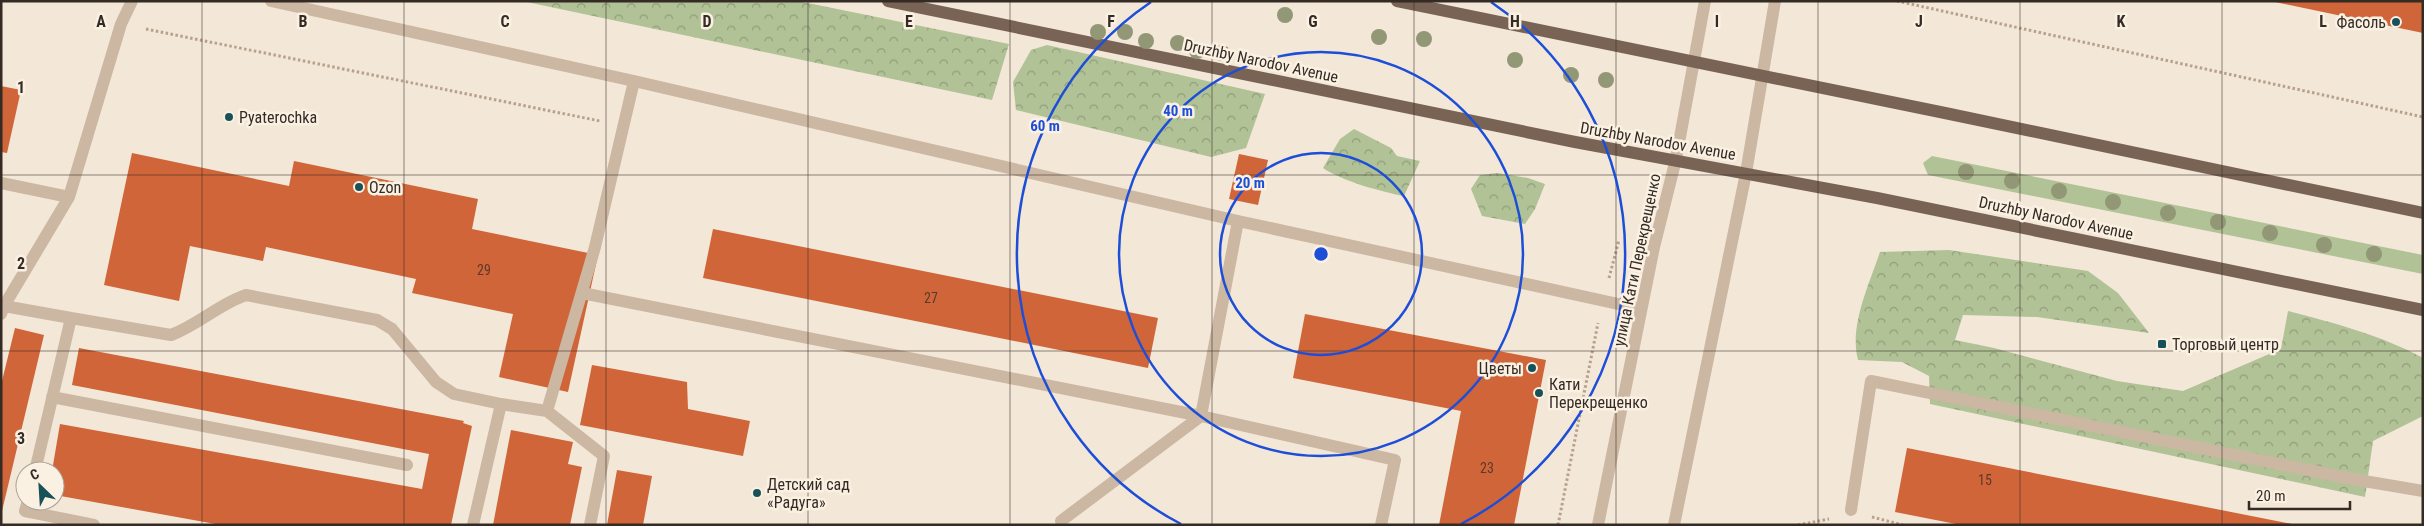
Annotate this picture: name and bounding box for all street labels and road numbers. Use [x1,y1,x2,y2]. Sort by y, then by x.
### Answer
street label: Druzhby Narodov Avenue [1182,35,1340,87]
street label: Druzhby Narodov Avenue [1579,118,1737,164]
street label: улица Кати Перекрещенко [1609,172,1665,348]
street label: Druzhby Narodov Avenue [1977,192,2135,244]

